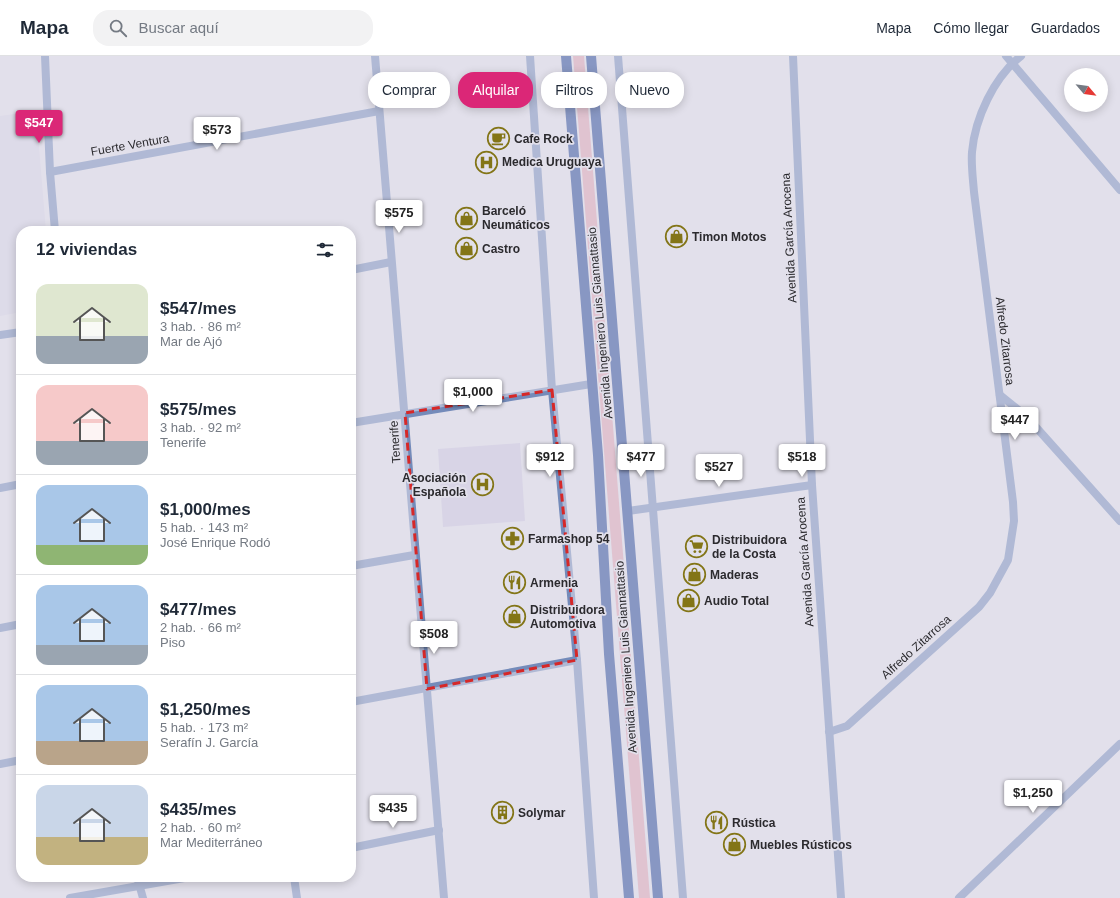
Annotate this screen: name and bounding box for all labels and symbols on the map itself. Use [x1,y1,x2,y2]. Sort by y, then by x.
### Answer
north arrow [1064,68,1108,112]
pin: $547 [15,110,63,144]
pin: $573 [193,117,241,151]
cafe icon: Cafe Rock [486,126,512,152]
street label: Fuerte Ventura [90,131,171,159]
place label: Cafe Rock [514,132,573,146]
hospital icon: Medica Uruguaya [473,149,499,175]
place label: Medica Uruguaya [502,155,602,169]
street label: Avenida García Arocena [779,172,799,303]
pin: $575 [375,200,423,234]
place label: Barceló Neumáticos [482,204,550,232]
shop icon: Barceló Neumáticos [453,205,479,231]
shop icon: Timon Motos [664,224,690,250]
street label: Avenida Ingeniero Luis Giannattasio [585,226,615,420]
place label: Timon Motos [692,230,767,244]
shop icon: Castro [454,236,480,262]
place label: Castro [482,242,520,256]
street label: Alfredo Zitarrosa [993,296,1017,386]
pin: $1,000 [440,379,506,413]
pin: $447 [991,407,1039,441]
street label: Tenerife [387,420,403,464]
pin: $912 [526,444,574,478]
pin: $477 [617,444,665,478]
pin: $518 [778,444,826,478]
pin: $527 [695,454,743,488]
place label: Asociación Española [402,471,466,499]
hospital icon: Asociación Española [469,472,495,498]
street label: Avenida García Arocena [793,496,817,627]
pharmacy icon: Farmashop 54 [499,526,525,552]
place label: Farmashop 54 [528,532,610,546]
place label: Distribuidora de la Costa [712,533,787,561]
supermarket icon: Distribuidora de la Costa [683,534,709,560]
street label: Avenida Ingeniero Luis Giannattasio [612,560,640,754]
shop icon: Maderas [682,562,708,588]
place label: Maderas [710,568,759,582]
restaurant icon: Armenia [501,570,527,596]
place label: Armenia [530,576,578,590]
shop icon: Audio Total [676,588,702,614]
place label: Audio Total [704,594,769,608]
place label: Distribuidora Automotiva [530,603,605,631]
shop icon: Distribuidora Automotiva [501,604,527,630]
street label: Alfredo Zitarrosa [878,612,954,682]
pin: $508 [410,621,458,655]
pin: $1,250 [1000,780,1066,814]
pin: $435 [369,795,417,829]
building icon: Solymar [489,800,515,826]
place label: Solymar [518,806,566,820]
restaurant icon: Rústica [704,810,730,836]
place label: Rústica [732,816,776,830]
shop icon: Muebles Rústicos [721,832,747,858]
place label: Muebles Rústicos [750,838,852,852]

